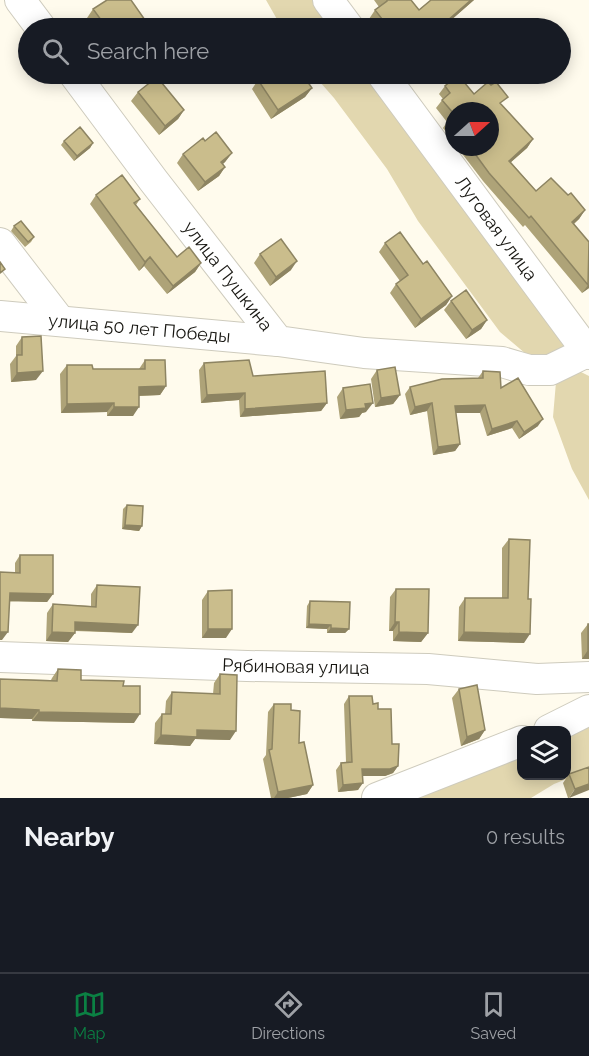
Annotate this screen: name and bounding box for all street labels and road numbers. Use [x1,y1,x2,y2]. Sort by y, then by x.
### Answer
street label: Луговая улица [451,172,542,284]
street label: улица Пушкина [179,217,277,335]
street label: улица 50 лет Победы [48,309,231,347]
street label: Рябиновая улица [222,654,370,678]

